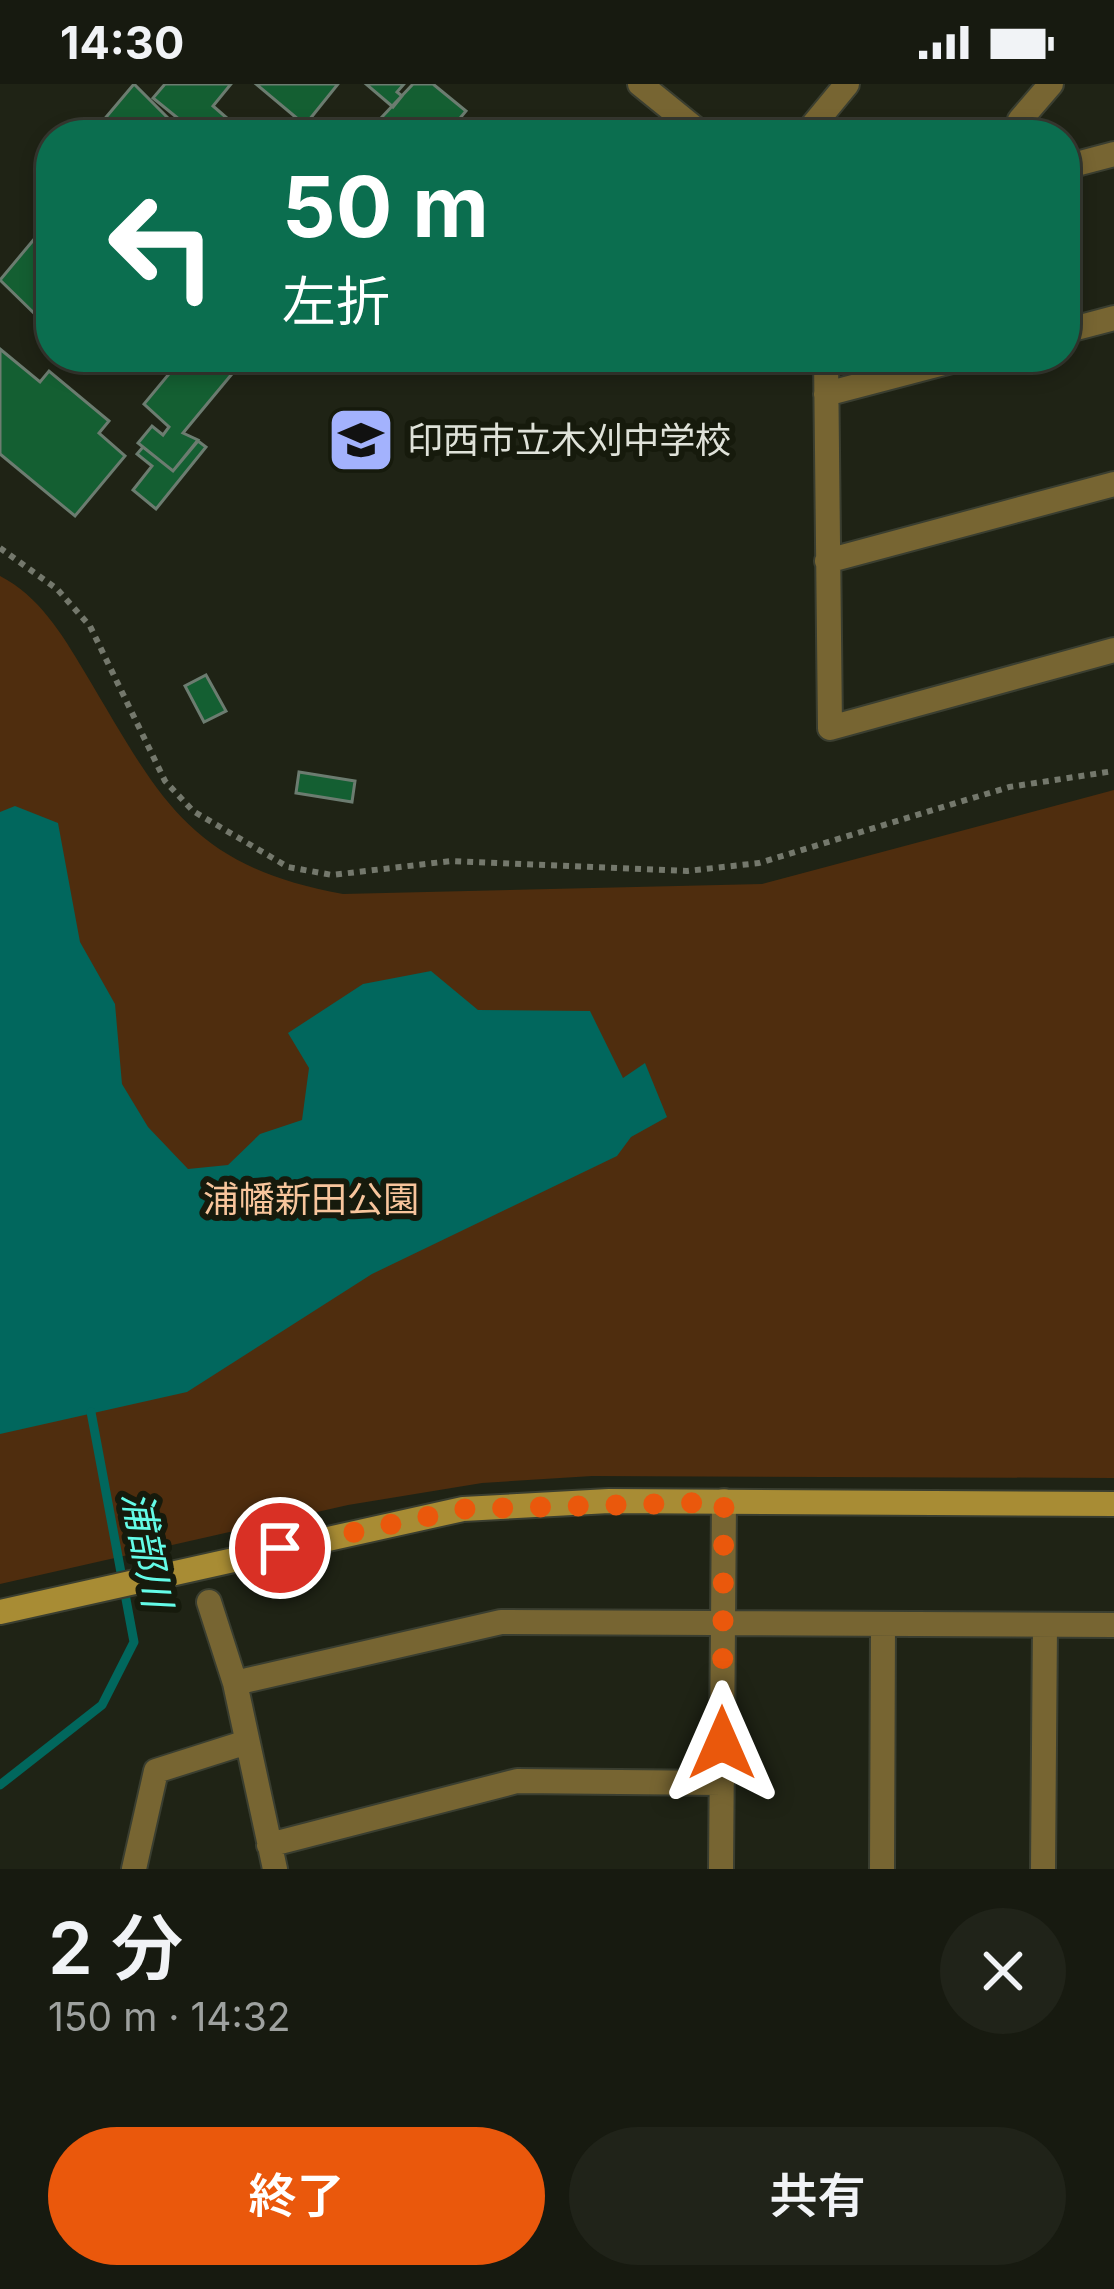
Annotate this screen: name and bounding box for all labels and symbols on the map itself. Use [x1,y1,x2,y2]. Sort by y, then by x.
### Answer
school or university icon: 印西市立木刈中学校 [326,405,396,475]
place label: 印西市立木刈中学校 [407,418,731,462]
park label: 浦幡新田公園 [203,1177,419,1221]
water label: 浦部川 [114,1487,183,1615]
pin [229,1497,331,1599]
position arrow [659,1680,785,1806]

